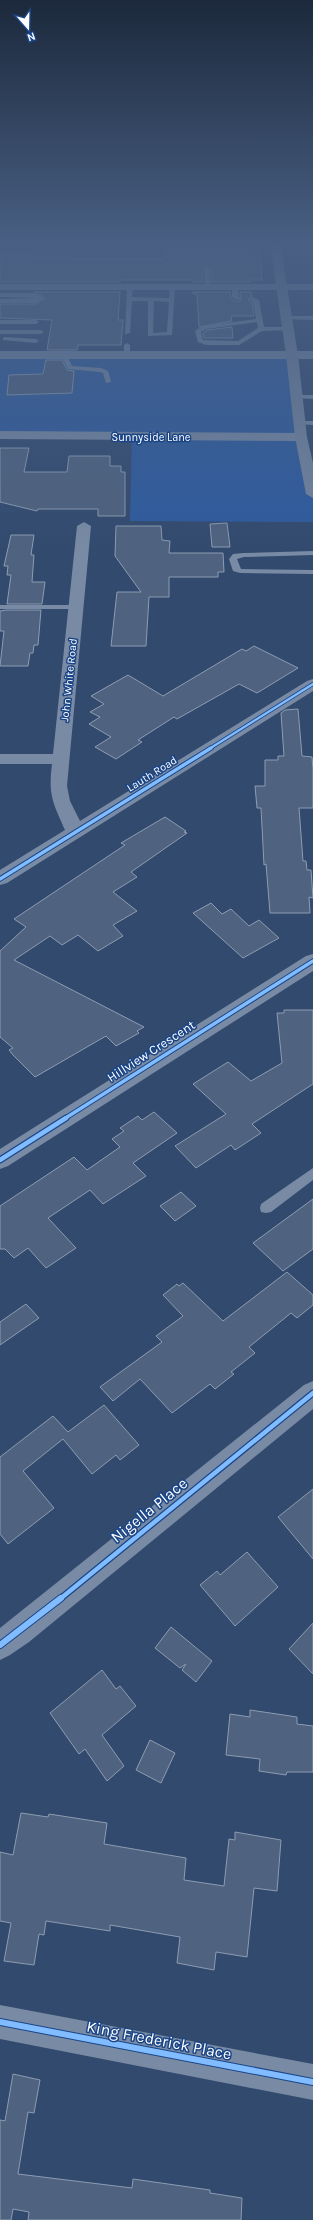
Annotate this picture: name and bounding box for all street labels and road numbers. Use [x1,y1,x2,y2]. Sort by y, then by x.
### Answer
street label: Sunnyside Lane [111,431,191,444]
street label: John White Road [58,638,80,722]
street label: Lauth Road [125,753,179,795]
street label: Hillview Crescent [104,1017,198,1085]
street label: Nigella Place [107,1473,191,1547]
street label: King Frederick Place [85,2017,233,2063]

